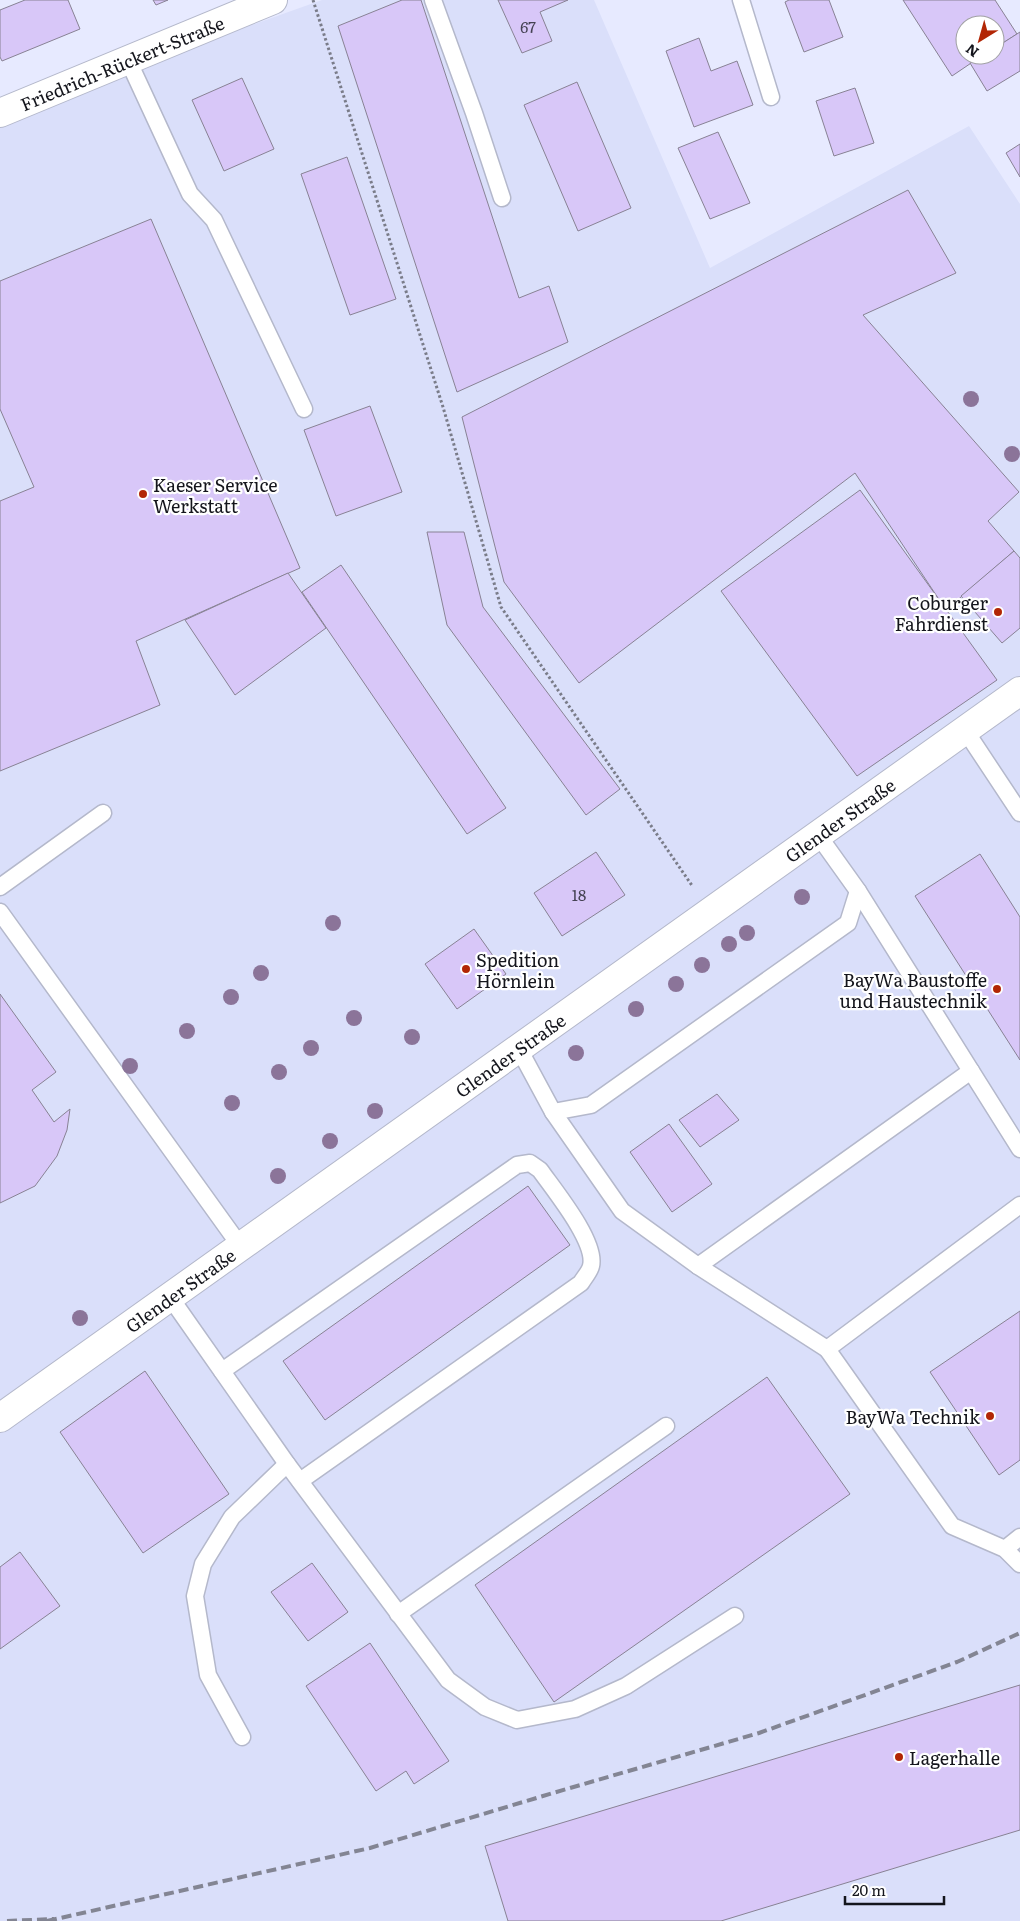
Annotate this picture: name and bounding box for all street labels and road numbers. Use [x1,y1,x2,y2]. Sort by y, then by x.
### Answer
street label: Friedrich-Rückert-Straße [16,8,228,117]
street label: Glender Straße [779,771,900,868]
street label: Glender Straße [449,1006,570,1103]
street label: Glender Straße [119,1241,241,1338]

